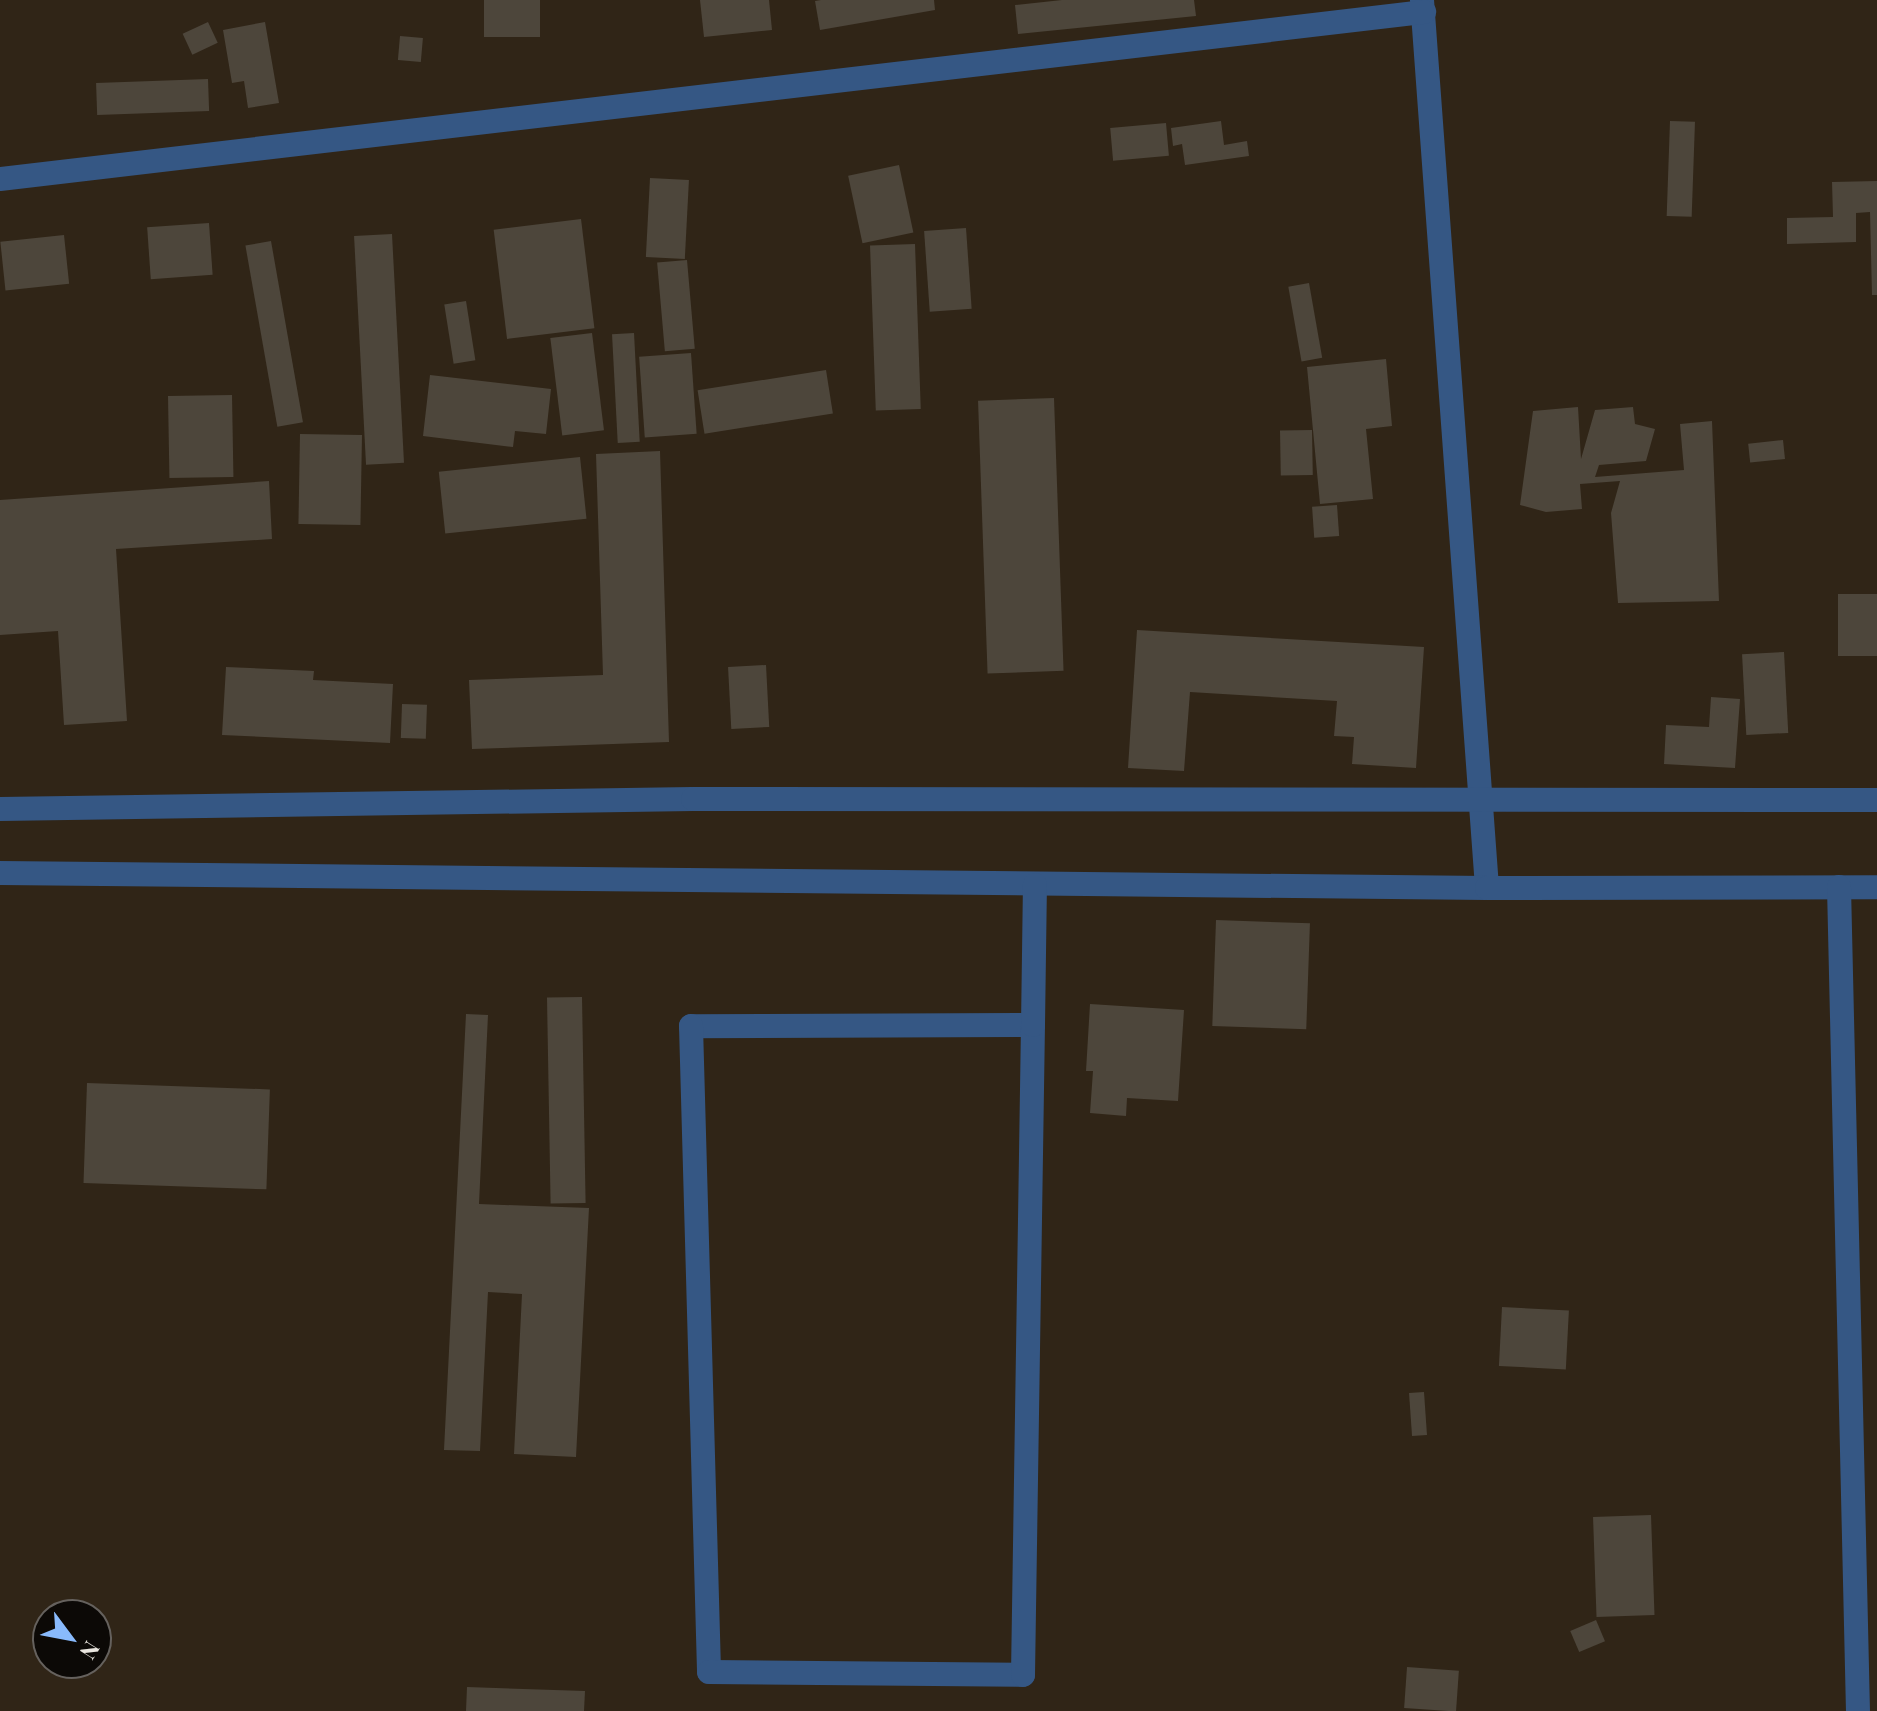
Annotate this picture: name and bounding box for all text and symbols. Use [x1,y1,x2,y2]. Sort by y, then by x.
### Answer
north arrow [32,1599,112,1679]
text: N [74,1636,108,1665]

